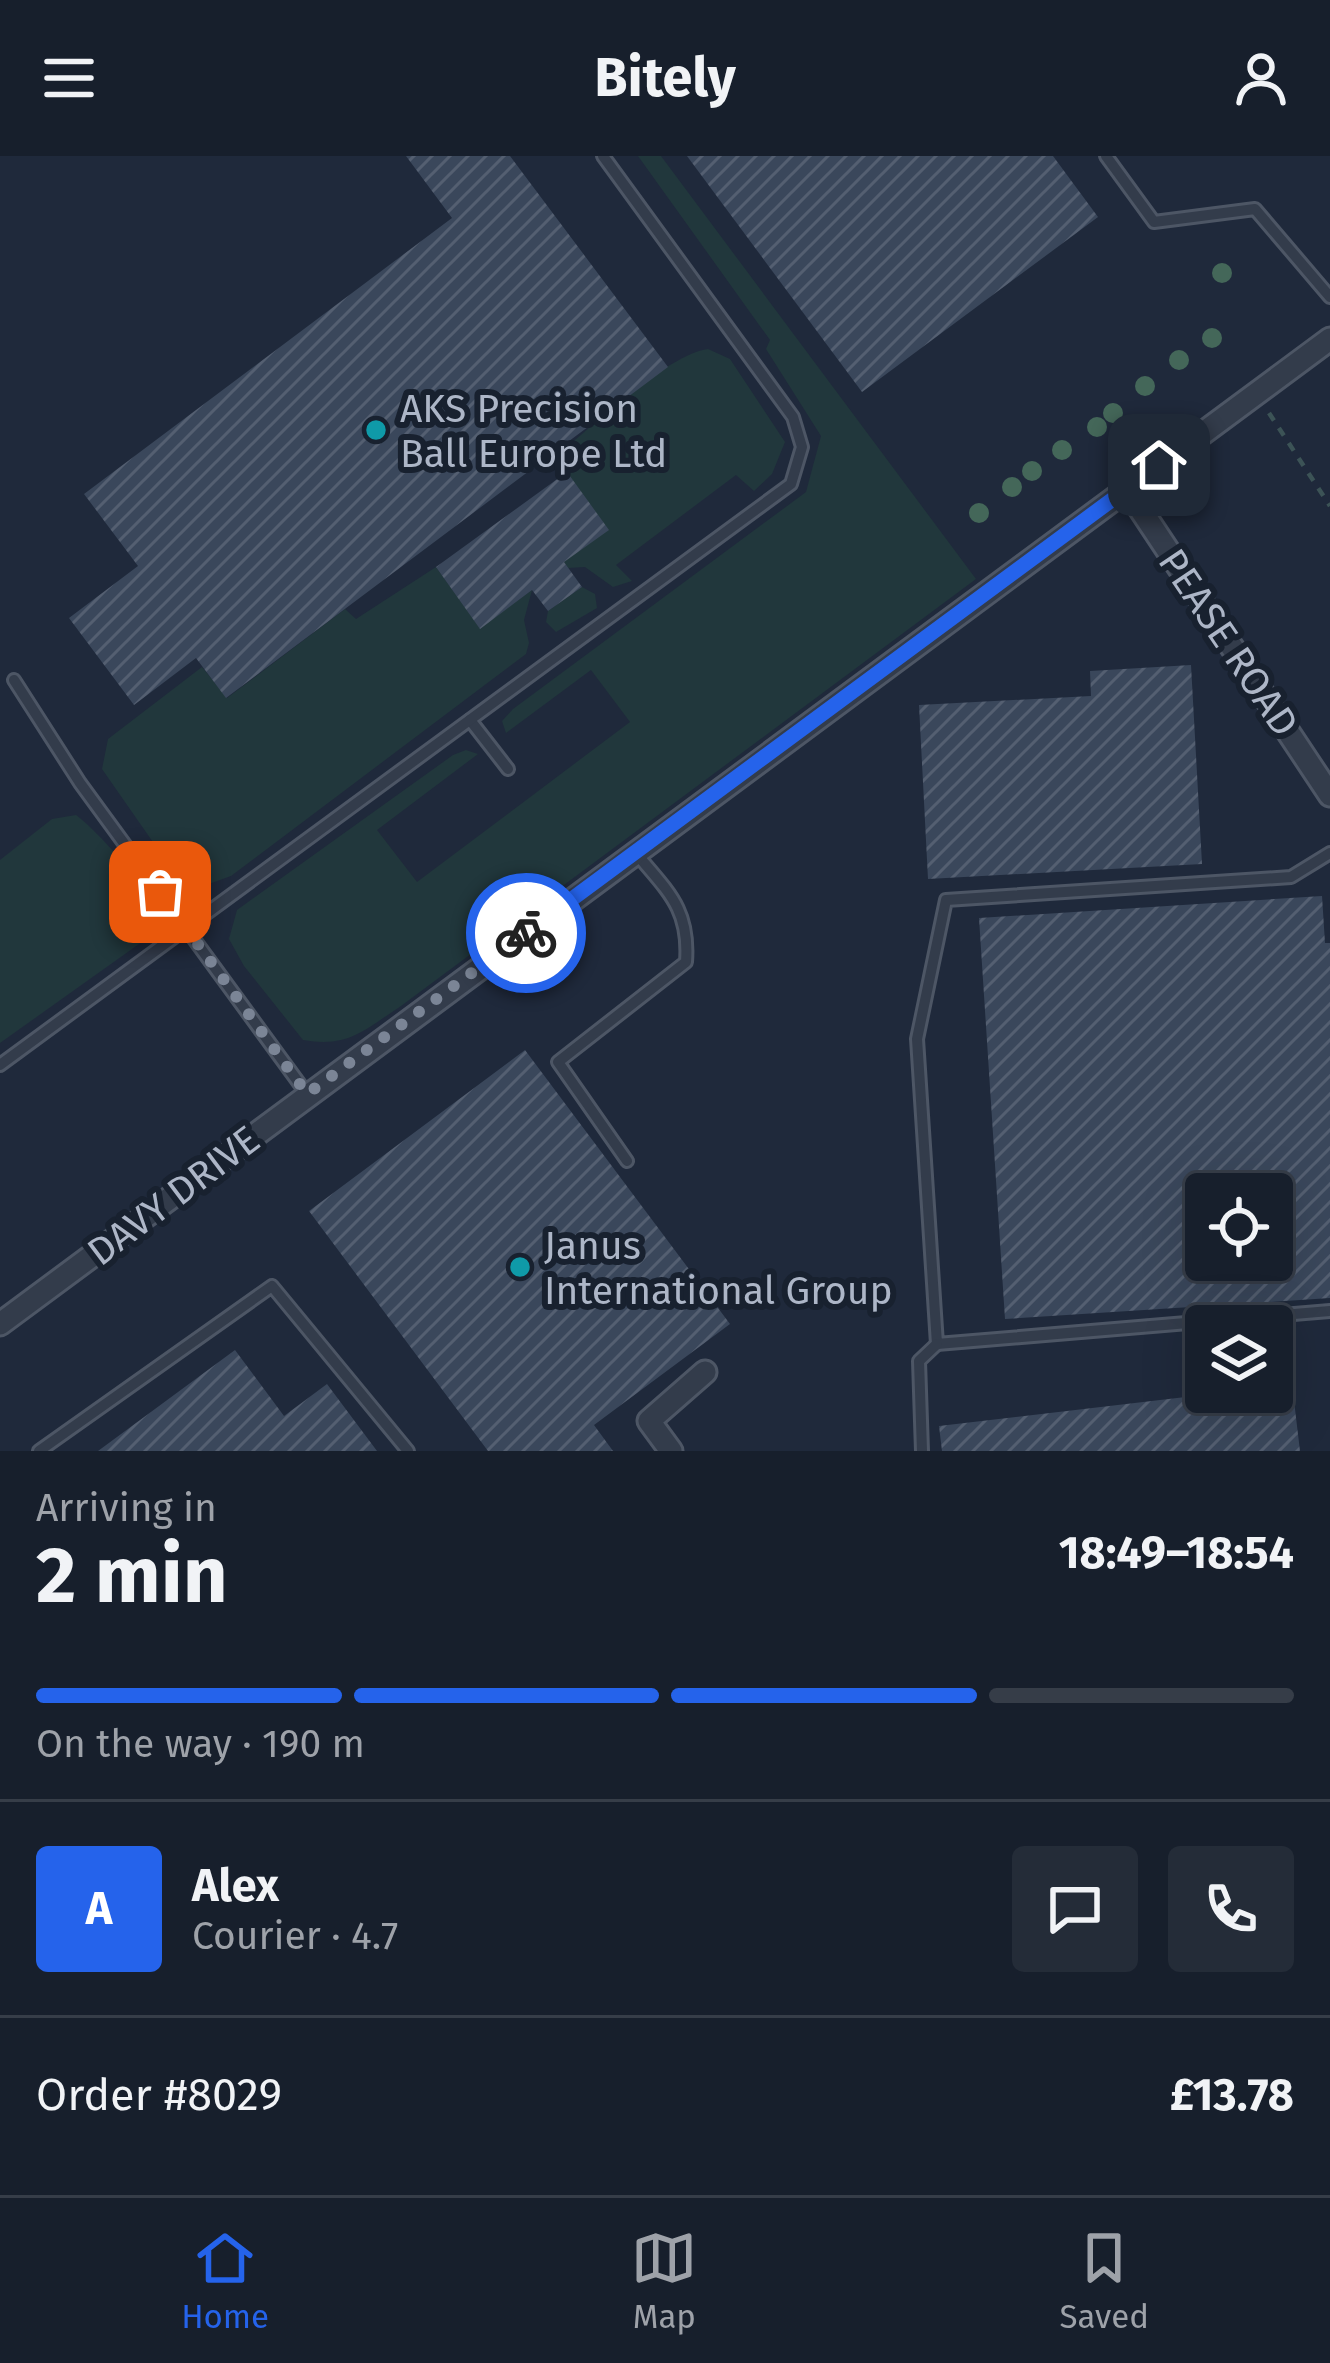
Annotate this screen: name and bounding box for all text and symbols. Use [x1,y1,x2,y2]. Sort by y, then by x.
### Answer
icon: menu [36,45,102,111]
icon: person [1228,45,1294,111]
text: Bitely [594,46,736,110]
place label: AKS Precision Ball Europe Ltd [400,386,667,477]
pin [1108,414,1210,516]
marker: AKS Precision Ball Europe Ltd [363,417,389,443]
icon: home [1126,432,1192,498]
street label: PEASE ROAD [1149,540,1308,745]
pin [109,841,211,943]
icon: bag [127,859,193,925]
courier [466,873,586,993]
icon: bike [493,900,559,966]
street label: DAVY DRIVE [79,1116,268,1275]
map controls [1185,1173,1293,1413]
button: locate [1185,1173,1293,1281]
place label: Janus International Group [544,1223,893,1314]
marker: Janus International Group [507,1254,533,1280]
button: layers [1185,1305,1293,1413]
text: Arriving in [36,1485,217,1531]
text: 18:49–18:54 [1059,1526,1294,1580]
text: 2 min [36,1529,228,1623]
text: On the way · 190 m [36,1721,365,1767]
button: chat [1012,1846,1138,1972]
button: phone [1168,1846,1294,1972]
text: Alex [192,1859,279,1913]
text: A [86,1882,112,1936]
text: Courier · 4.7 [192,1913,398,1959]
text: Order #8029 [36,2068,282,2122]
text: £13.78 [1170,2068,1294,2122]
tab: Home [181,2225,269,2337]
tab: Map [631,2225,697,2337]
tab: Saved [1060,2225,1149,2337]

